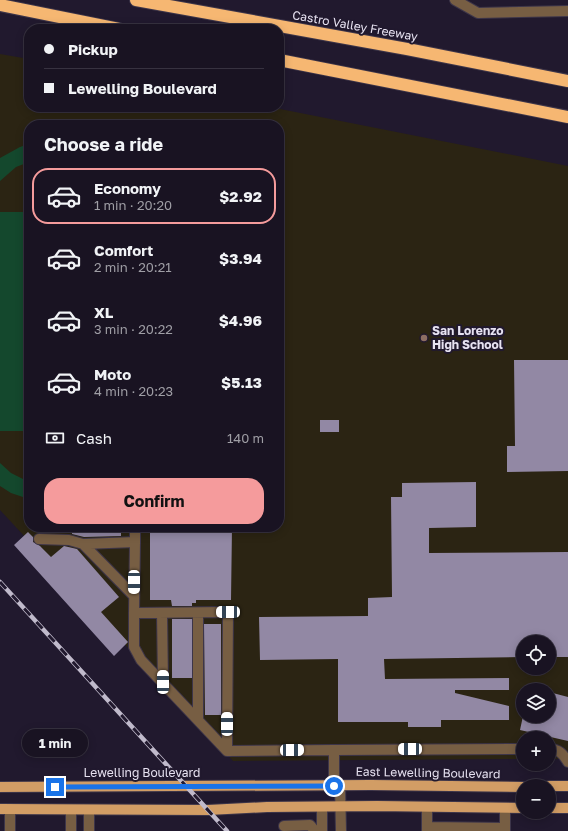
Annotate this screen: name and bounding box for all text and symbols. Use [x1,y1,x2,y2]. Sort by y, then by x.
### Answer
street label: Castro Valley Freeway [291,7,419,44]
text: Pickup [68,40,118,58]
text: Lewelling Boulevard [68,79,217,97]
text: Choose a ride [44,133,163,155]
icon: car [46,178,82,214]
text: Economy [94,179,161,197]
text: $2.92 [219,187,262,205]
text: 1 min · 20:20 [94,197,172,213]
icon: car [46,240,82,276]
text: Comfort [94,241,153,259]
text: $3.94 [219,249,262,267]
text: 2 min · 20:21 [94,259,172,275]
icon: car [46,302,82,338]
text: XL [94,303,113,321]
text: $4.96 [219,311,262,329]
text: 3 min · 20:22 [94,321,173,337]
place label: San Lorenzo High School [432,323,503,352]
marker: San Lorenzo High School [419,333,429,343]
icon: car [46,364,82,400]
text: Moto [94,365,131,383]
text: $5.13 [221,373,262,391]
text: 4 min · 20:23 [94,383,173,399]
icon: cash [44,427,66,449]
text: Cash [76,429,112,447]
text: 140 m [227,430,264,446]
button: Confirm [44,478,264,524]
car [128,570,140,594]
car [216,606,240,618]
map controls [516,635,556,819]
button: locate [516,635,556,675]
car [157,670,169,694]
button: layers [516,683,556,723]
car [221,712,233,736]
callout: 1 min [22,729,88,757]
button: + [516,731,556,771]
text: 1 min [39,735,71,751]
car [398,743,422,755]
car [280,744,304,756]
street label: East Lewelling Boulevard [355,764,501,781]
street label: Lewelling Boulevard [84,765,200,780]
route start [325,777,343,795]
route end [46,778,64,796]
button: − [516,779,556,819]

